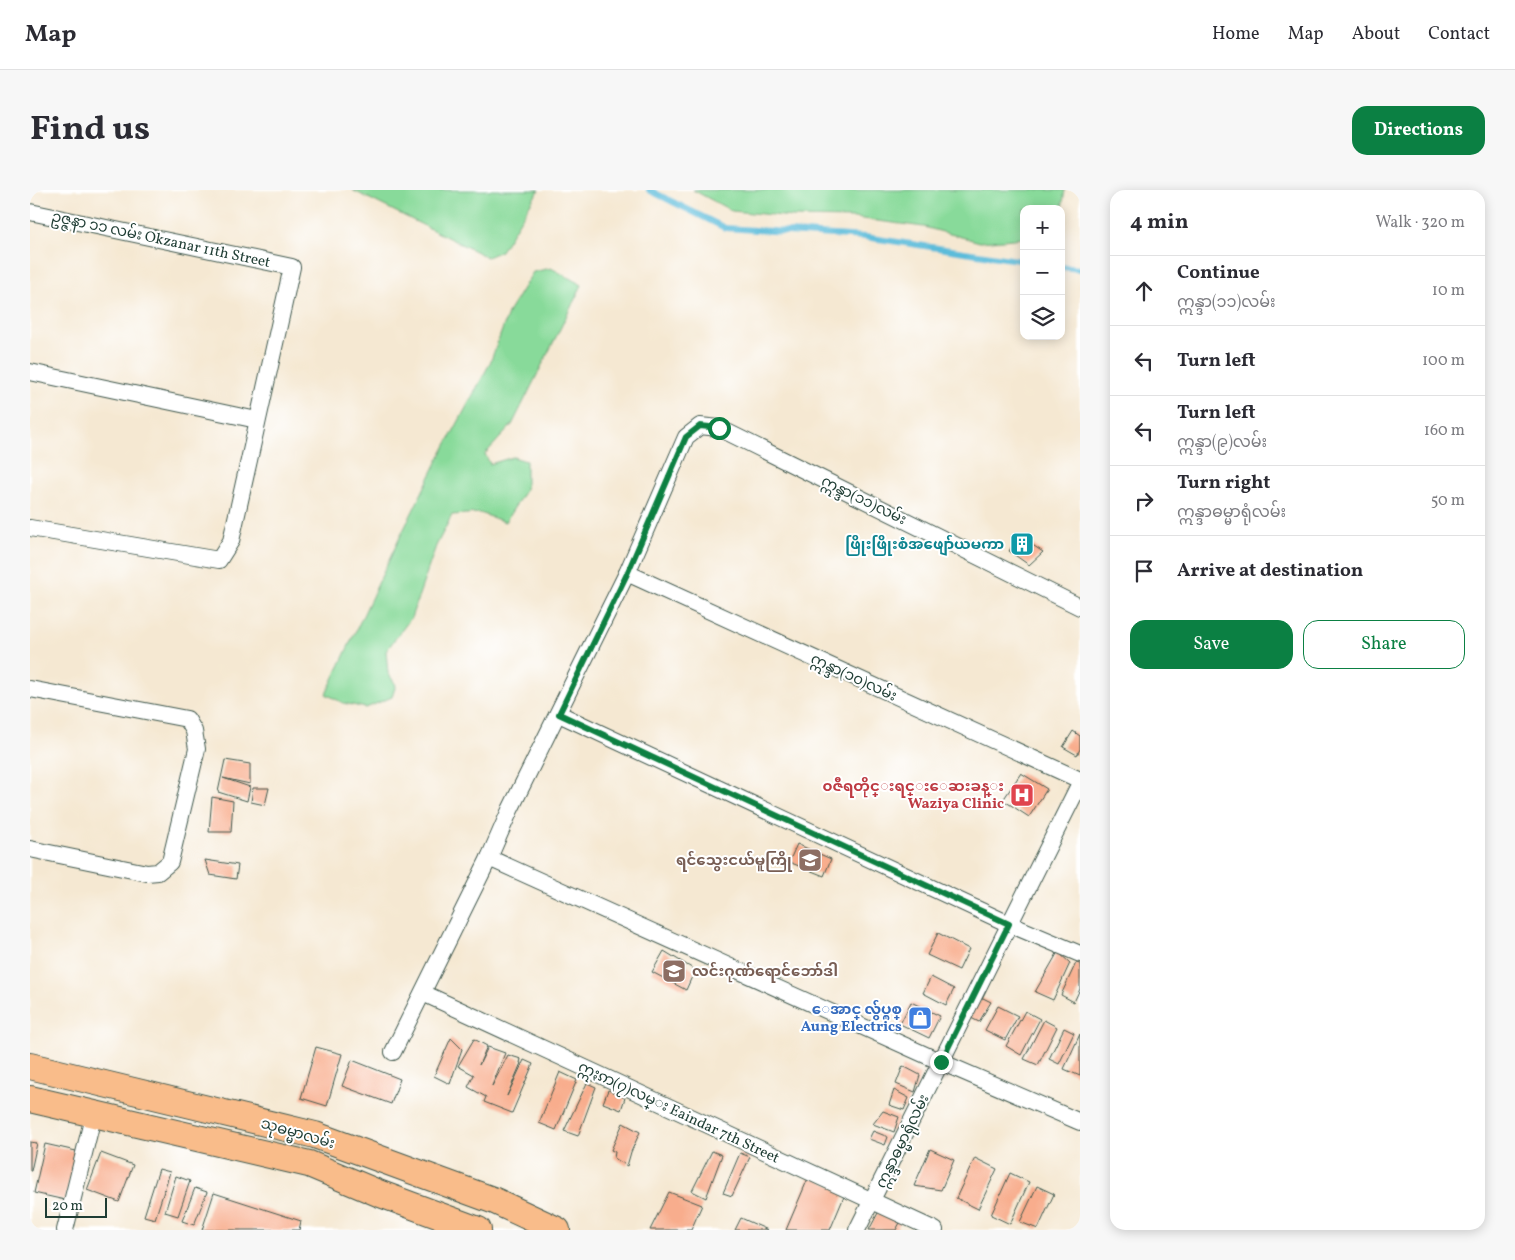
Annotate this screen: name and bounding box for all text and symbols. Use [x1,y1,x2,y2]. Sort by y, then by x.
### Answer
text: Map [25,18,76,52]
text: Home [1212,22,1260,47]
text: Map [1288,22,1324,47]
text: About [1352,22,1400,47]
text: Contact [1428,22,1490,47]
text: Find us [30,106,150,154]
button: Directions [1352,106,1485,155]
map controls [1020,205,1065,340]
button: + [1020,205,1065,250]
street label: ဥဇ္ဇနာ ၁၁ လမ်း Okzanar 11th Street [49,206,272,274]
text: 4 min [1130,208,1189,237]
text: Walk · 320 m [1375,212,1465,234]
button: − [1020,250,1065,295]
text: Continue [1177,260,1260,286]
icon: ahead [1130,277,1158,305]
text: 10 m [1432,280,1465,302]
text: ဣန္ဒာ(၁၁)လမ်း [1177,292,1276,314]
button: layers [1020,295,1065,340]
icon: left [1130,347,1158,375]
text: Turn left [1177,348,1256,374]
text: 100 m [1422,350,1465,372]
text: Turn left [1177,400,1256,426]
route start [708,417,731,440]
icon: left [1130,417,1158,445]
text: 160 m [1424,420,1465,442]
text: ဣန္ဒာ(၉)လမ်း [1177,432,1267,454]
text: Turn right [1177,470,1270,496]
street label: ဣန္ဒာ(၁၁)လမ်း [817,471,910,531]
icon: right [1130,487,1158,515]
text: 50 m [1431,490,1465,512]
text: ဣန္ဒာဓမ္မာရုံလမ်း [1177,502,1286,524]
building icon: ဖြိုးဖြိုးစံအဖျော်ယမကာ [1009,531,1035,557]
place label: ဖြိုးဖြိုးစံအဖျော်ယမကာ [845,534,1004,556]
icon: arrive [1130,557,1158,585]
text: Arrive at destination [1177,558,1363,584]
button: Save [1130,620,1293,669]
button: Share [1303,620,1465,669]
street label: ဣန္ဒာ(၁၀)လမ်း [807,648,900,708]
place label: ၀ဇီရတိုင္းရင္းေဆးခန္း Waziya Clinic [822,776,1004,815]
hospital icon: ၀ဇီရတိုင္းရင္းေဆးခန္း Waziya Clinic [1009,782,1035,808]
school or university icon: ရင်သွေးငယ်မူကြို [797,847,823,873]
place label: ရင်သွေးငယ်မူကြို [676,850,793,872]
school or university icon: လင်းဂုဏ်ရောင်ဘော်ဒါ [661,958,687,984]
place label: လင်းဂုဏ်ရောင်ဘော်ဒါ [692,961,838,983]
place label: ေအာင္ လ်ွပ္စစ္ Aung Electrics [801,999,902,1038]
shop icon: ေအာင္ လ်ွပ္စစ္ Aung Electrics [907,1005,933,1031]
route end [930,1051,953,1074]
street label: ဣႏၵာ(၇)လမ္း Eaindar 7th Street [574,1057,783,1169]
street label: ဣန္ဒာဓမ္မာရုံလမ်း [871,1091,936,1192]
street label: သုဓမ္မာလမ်း [258,1113,337,1155]
scale bar [45,1195,108,1218]
text: 20 m [52,1197,83,1216]

